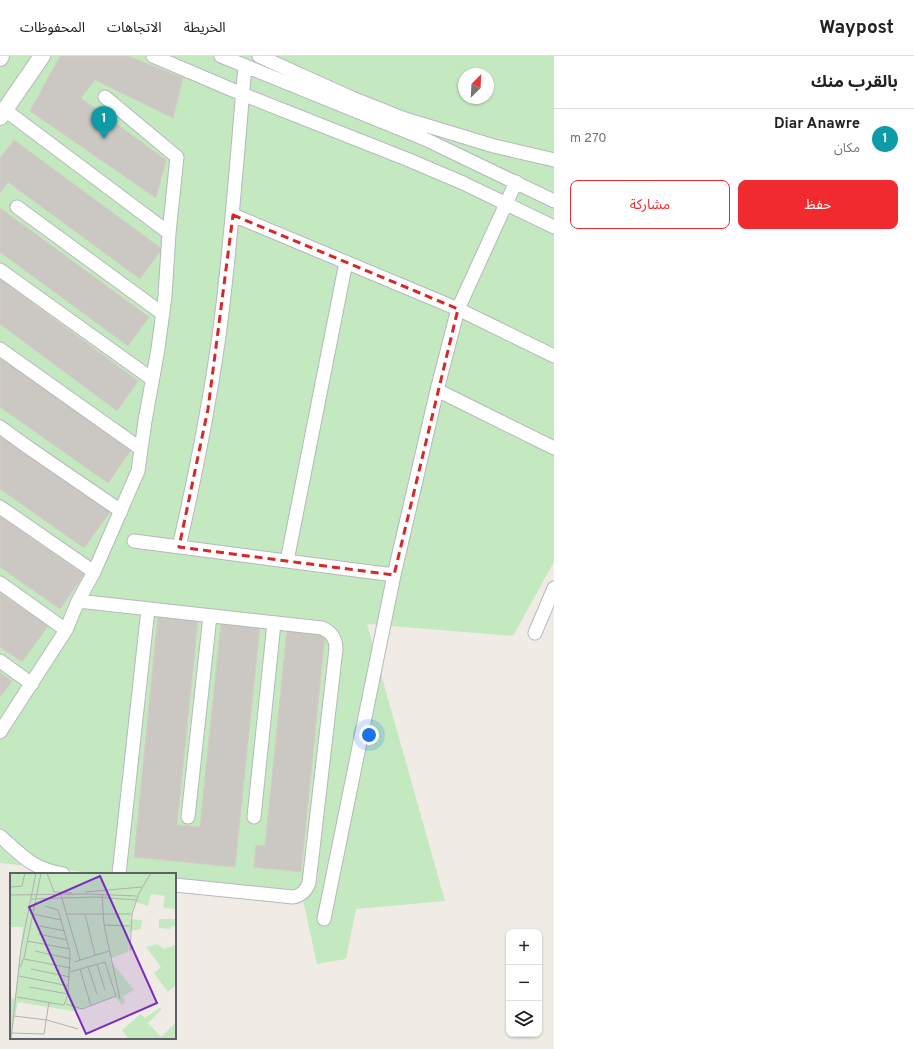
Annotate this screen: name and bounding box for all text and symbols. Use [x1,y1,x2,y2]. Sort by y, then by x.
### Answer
text: Waypost [819,16,894,40]
text: المحفوظات [20,20,85,37]
text: الاتجاهات [107,20,162,37]
text: الخريطة [184,20,226,37]
north arrow [458,68,494,104]
text: بالقرب منك [811,72,898,94]
pin: 1 [91,106,117,139]
text: Diar Anawre [774,115,860,134]
text: 270 m [570,131,607,147]
text: 1 [882,131,888,147]
text: مكان [834,141,860,157]
button: مشاركة [570,180,730,229]
button: حفظ [738,180,898,229]
your location [359,725,379,745]
inset map [10,873,176,1039]
map controls [506,929,542,1037]
button: + [506,929,542,965]
button: − [506,965,542,1001]
button: layers [506,1001,542,1037]

